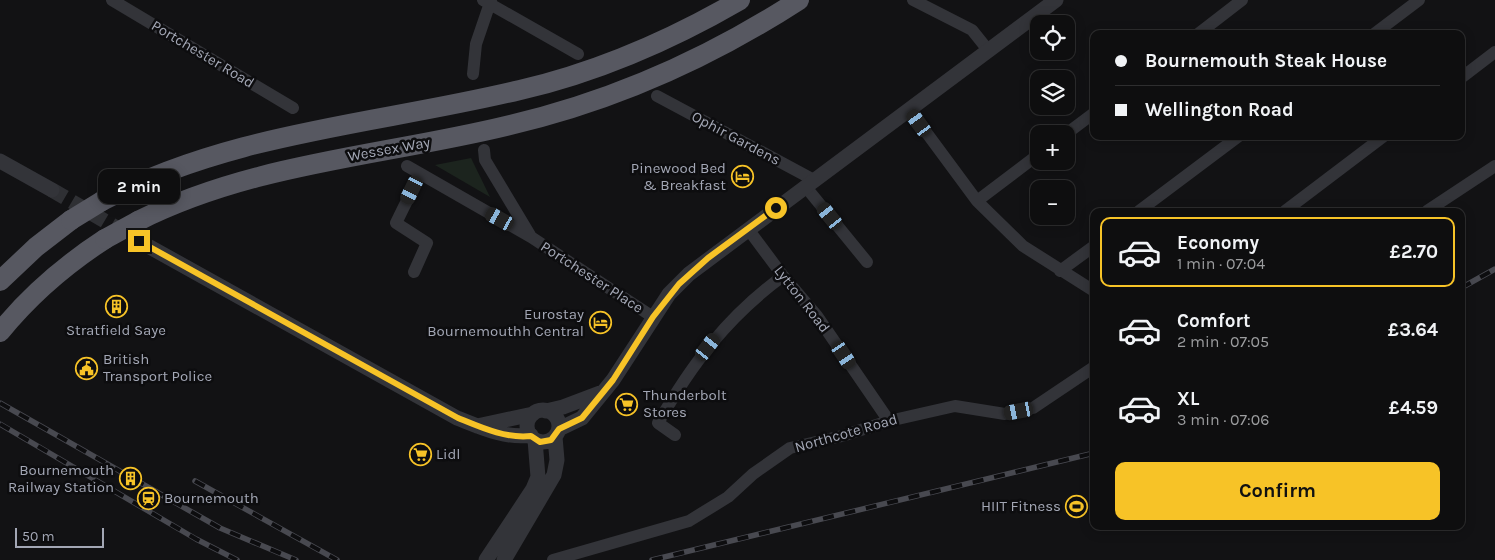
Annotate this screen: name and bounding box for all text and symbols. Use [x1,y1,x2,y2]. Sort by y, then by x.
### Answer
map controls [1030,15,1075,225]
button: locate [1030,15,1075,60]
street label: Portchester Road [148,16,258,92]
text: Bournemouth Steak House [1145,50,1387,72]
button: layers [1030,70,1075,115]
text: Wellington Road [1145,99,1294,121]
car [904,106,933,140]
street label: Ophir Gardens [689,107,783,169]
button: + [1030,125,1075,170]
street label: Wessex Way [346,133,432,165]
place label: Pinewood Bed & Breakfast [631,159,726,194]
hotel icon: Pinewood Bed & Breakfast [730,165,754,189]
callout: 2 min [98,168,180,204]
car [398,173,425,207]
text: 2 min [117,177,161,196]
button: − [1030,180,1075,225]
route start [765,197,787,219]
car [814,200,845,232]
car [483,205,516,233]
route end [128,230,150,252]
icon: car [1117,230,1162,275]
text: Economy [1177,232,1259,254]
street label: Portchester Place [537,237,647,317]
text: £2.70 [1390,241,1438,263]
text: 1 min · 07:04 [1177,254,1265,273]
street label: Lytton Road [770,262,834,336]
building icon: Stratfield Saye [104,295,128,319]
place label: Eurostay Bournemouthh Central [427,305,584,340]
icon: car [1117,308,1162,353]
text: Comfort [1177,310,1251,332]
hotel icon: Eurostay Bournemouthh Central [588,311,612,335]
text: £3.64 [1388,319,1438,341]
place label: Stratfield Saye [66,321,166,339]
car [692,331,723,363]
text: 2 min · 07:05 [1177,332,1269,351]
car [829,338,858,372]
place label: British Transport Police [103,350,212,385]
public building icon: British Transport Police [75,356,99,380]
place label: Thunderbolt Stores [643,386,727,421]
icon: car [1117,386,1162,431]
text: XL [1177,388,1199,410]
supermarket icon: Thunderbolt Stores [615,392,639,416]
text: £4.59 [1389,397,1438,419]
car [1002,401,1035,421]
street label: Northcote Road [793,410,899,456]
text: 3 min · 07:06 [1177,410,1269,429]
supermarket icon: Lidl [408,442,432,466]
place label: Lidl [436,445,461,463]
place label: Bournemouth Railway Station [8,461,114,496]
button: Confirm [1115,462,1440,520]
building icon: Bournemouth Railway Station [118,467,142,491]
station icon: Bournemouth [136,486,160,510]
place label: Bournemouth [164,489,259,507]
sports icon: HIIT Fitness [1065,494,1089,518]
place label: HIIT Fitness [981,497,1061,515]
scale bar [15,525,104,548]
text: 50 m [22,528,55,545]

